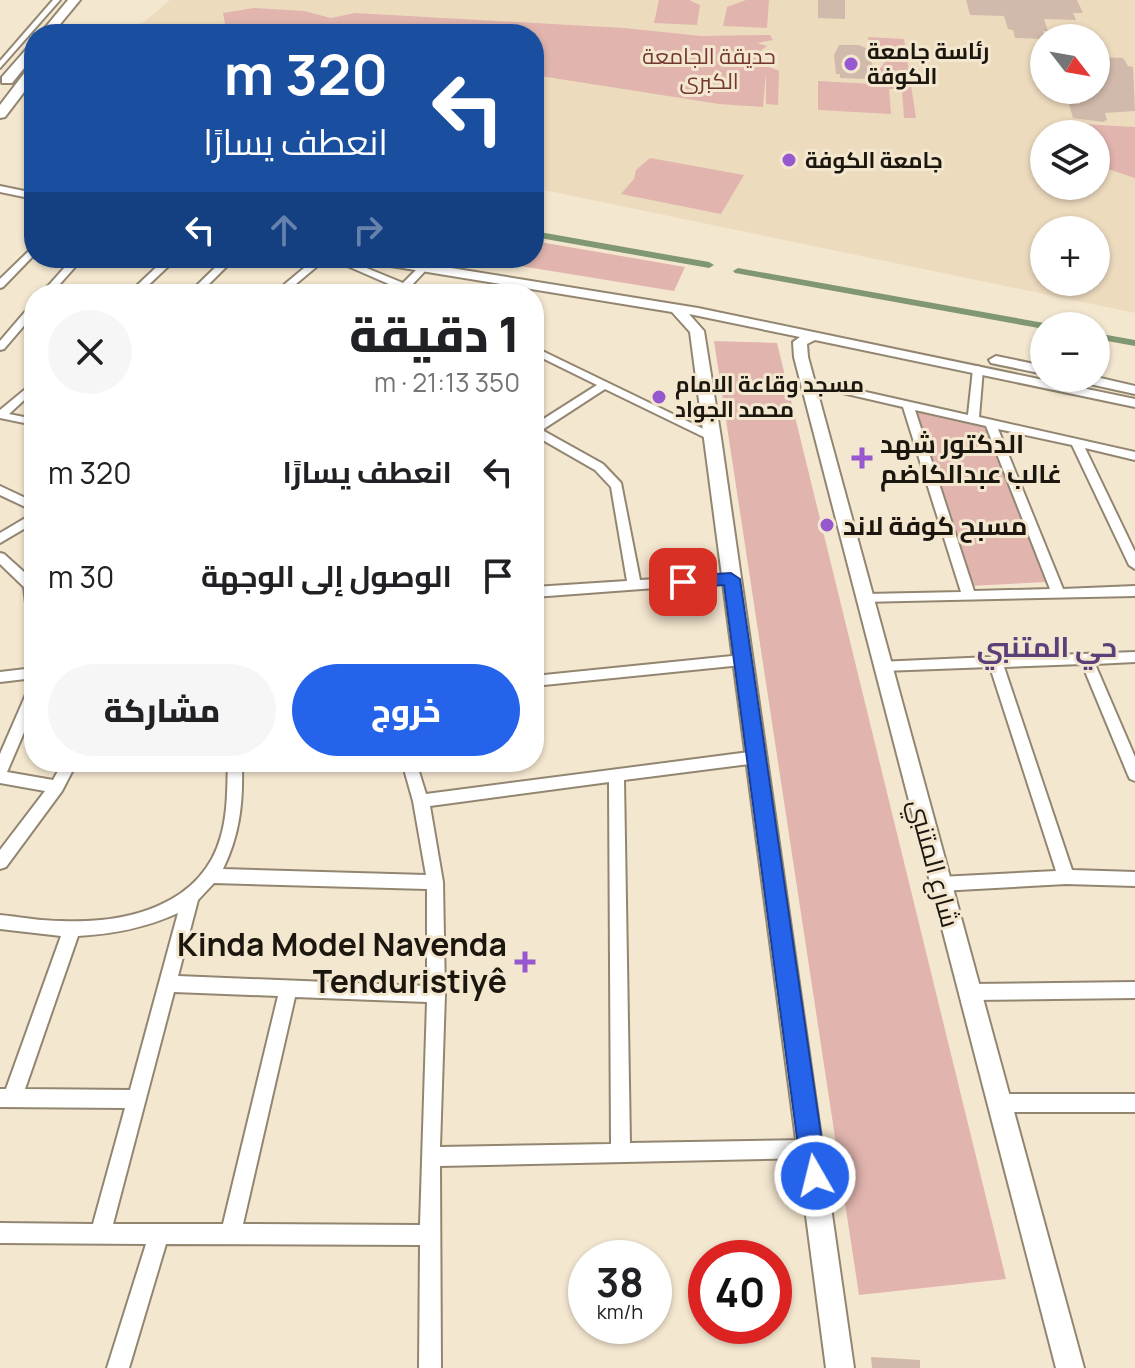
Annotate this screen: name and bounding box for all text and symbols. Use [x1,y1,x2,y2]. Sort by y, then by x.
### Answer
north arrow [1030,24,1110,104]
map controls [1030,24,1110,392]
text: 320 m [224,35,388,112]
place label: رئاسة جامعة الكوفة [867,36,989,91]
park label: حديقة الجامعة الكبرى [642,41,776,96]
marker: رئاسة جامعة الكوفة [842,55,860,73]
icon: left [416,56,520,160]
text: انعطف يسارًا [203,117,388,166]
button: layers [1030,120,1110,200]
place label: جامعة الكوفة [805,145,943,175]
marker: جامعة الكوفة [780,151,798,169]
icon: left [178,208,222,252]
icon: ahead [262,208,306,252]
icon: right [346,208,390,252]
button: + [1030,216,1110,296]
text: 1 دقيقة [349,301,520,366]
button: close [48,310,132,394]
button: − [1030,312,1110,392]
text: 350 m · 21:13 [374,364,520,400]
place label: مسجد وقاعة الامام محمد الجواد [675,369,864,424]
marker: مسجد وقاعة الامام محمد الجواد [650,388,668,406]
place label: الدكتور شهد غالب عبدالكاضم [880,425,1062,492]
marker: الدكتور شهد غالب عبدالكاضم [851,447,873,469]
icon: left [476,450,520,494]
text: انعطف يسارًا [282,451,452,492]
text: 320 m [48,452,131,493]
place label: مسبح كوفة لاند [843,507,1027,543]
marker: مسبح كوفة لاند [818,516,836,534]
pin [649,548,717,616]
icon: arrive [476,554,520,598]
text: الوصول إلى الوجهة [201,555,452,596]
text: 30 m [48,556,114,597]
icon: arrive [661,560,705,604]
district label: حي المتنبي [977,627,1117,670]
button: مشاركة [48,664,276,756]
button: خروج [292,664,520,756]
street label: شارع المتنبي [897,795,969,932]
place label: Kinda Model Navenda Tenduristiyê [177,922,507,1003]
marker: Kinda Model Navenda Tenduristiyê [514,951,536,973]
position arrow [773,1134,857,1218]
speed limit sign: 40 [688,1240,792,1344]
text: 38 [596,1254,644,1309]
text: km/h [597,1298,643,1325]

